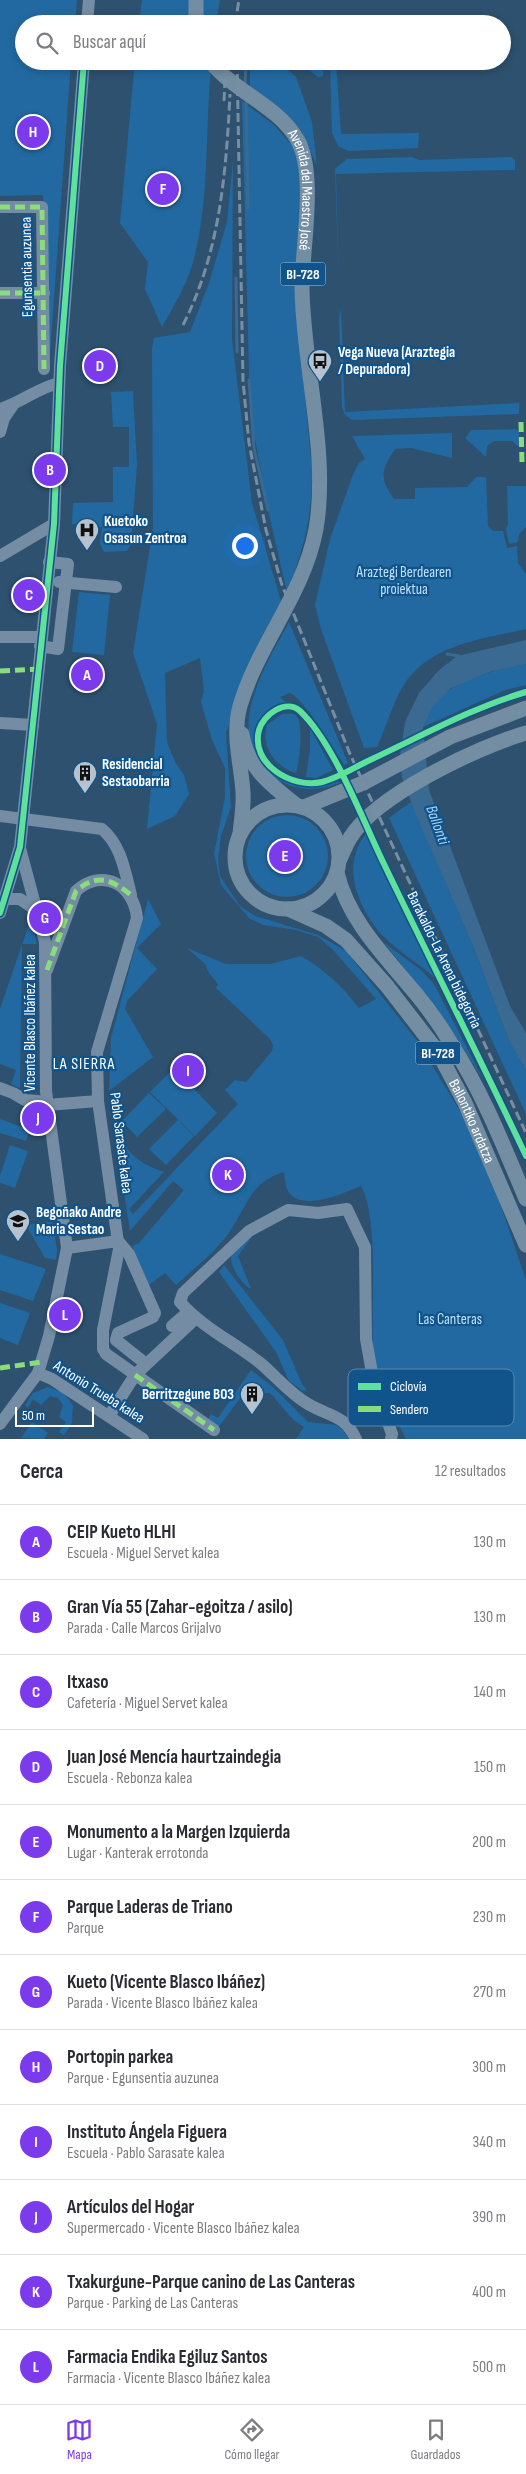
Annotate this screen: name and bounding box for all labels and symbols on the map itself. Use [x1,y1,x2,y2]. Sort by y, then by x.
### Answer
pin: H [17,113,49,151]
street label: Avenida del Maestro José [283,124,317,251]
pin: F [147,170,179,208]
street label: Egunsentia auzunea [17,216,37,317]
road number: BI-728 [280,262,326,286]
place label: Vega Nueva (Araztegia / Depuradora) [338,343,455,379]
pin: D [84,347,116,385]
bus stop icon: Vega Nueva (Araztegia / Depuradora) [307,348,333,382]
pin: B [34,451,66,489]
place label: Kuetoko Osasun Zentroa [104,512,187,548]
hospital icon: Kuetoko Osasun Zentroa [74,517,100,551]
your location [232,533,258,559]
park label: Araztegi Berdearen proiektua [356,563,451,599]
pin: C [13,576,45,614]
pin: A [71,656,103,694]
place label: Residencial Sestaobarria [102,755,170,791]
building icon: Residencial Sestaobarria [72,760,98,794]
water label: Ballonti [421,803,453,848]
pin: E [269,837,301,875]
street label: Barakaldo-La Arena bidegorria [403,888,486,1032]
pin: G [29,899,61,937]
street label: Vicente Blasco Ibáñez kalea [21,954,40,1092]
road number: BI-728 [416,1042,460,1064]
pin: I [172,1052,204,1090]
district label: LA SIERRA [53,1055,115,1074]
street label: Ballontiko ardatza [445,1076,499,1166]
street label: Pablo Sarasate kalea [105,1091,137,1195]
pin: J [22,1099,54,1137]
pin: K [212,1156,244,1194]
place label: Begoñako Andre Maria Sestao [36,1203,121,1239]
school or university icon: Begoñako Andre Maria Sestao [5,1208,31,1242]
pin: L [49,1296,81,1334]
park label: Las Canteras [418,1310,482,1329]
street label: Antonio Trueba kalea [49,1356,148,1428]
legend [348,1369,514,1426]
text: Ciclovía [390,1378,427,1395]
building icon: Berritzegune B03 [239,1381,265,1415]
place label: Berritzegune B03 [142,1385,234,1404]
text: Sendero [390,1401,429,1418]
scale bar [15,1404,94,1427]

